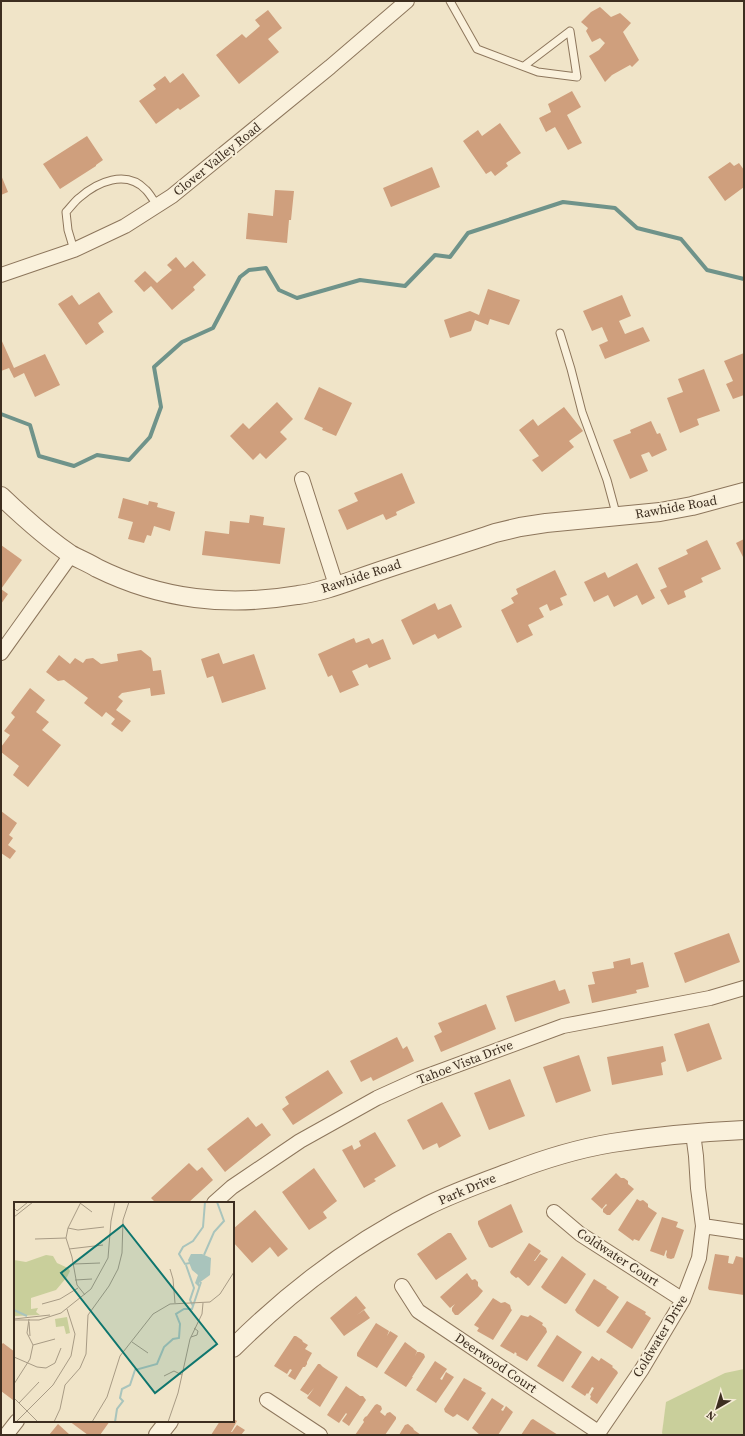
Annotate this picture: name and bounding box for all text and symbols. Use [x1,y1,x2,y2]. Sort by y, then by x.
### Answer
street label: Clover Valley Road [170,118,265,200]
street label: Rawhide Road [634,491,719,523]
street label: Rawhide Road [319,555,404,597]
street label: Tahoe Vista Drive [415,1036,516,1088]
street label: Park Drive [436,1169,499,1209]
inset map [14,1202,234,1422]
street label: Coldwater Court [574,1224,663,1290]
street label: Coldwater Drive [629,1291,692,1380]
street label: Deerwood Court [452,1329,541,1397]
north arrow [697,1388,737,1428]
text: N [703,1407,719,1424]

